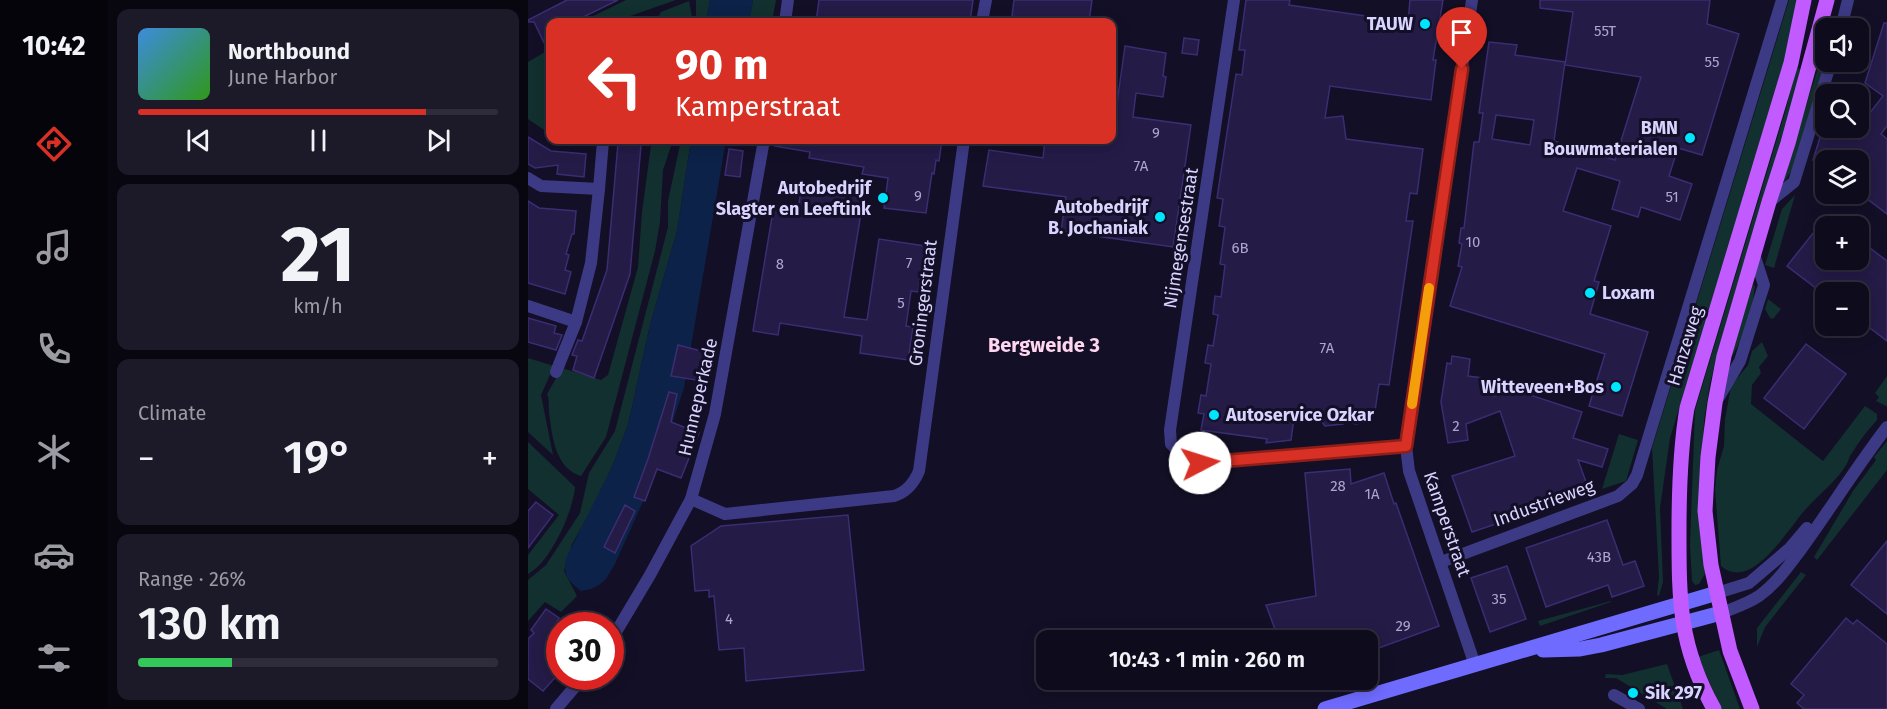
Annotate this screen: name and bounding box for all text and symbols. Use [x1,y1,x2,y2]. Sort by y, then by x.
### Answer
pin [1436,7,1487,69]
place label: TAUW [1367,13,1414,35]
icon: arrive [1445,16,1478,49]
marker: TAUW [1418,17,1432,31]
map controls [1815,18,1869,336]
button: sound [1815,18,1869,72]
house number: 55T [1594,22,1616,40]
text: 10:42 [22,30,86,62]
text: Northbound [228,38,350,65]
text: 90 m [675,40,769,90]
icon: left [576,42,654,120]
house number: 55 [1705,53,1719,71]
text: June Harbor [228,65,337,89]
button: search [1815,84,1869,138]
text: Kamperstraat [675,91,840,123]
place label: BMN Bouwmaterialen [1543,117,1678,160]
icon: directions [33,123,75,165]
icon: previous [182,124,215,157]
icon: pause [302,124,335,157]
icon: next [422,124,455,157]
house number: 9 [1152,124,1160,142]
marker: BMN Bouwmaterialen [1683,131,1697,145]
button: layers [1815,150,1869,204]
house number: 7A [1134,157,1149,175]
street label: Nijmegensestraat [1159,165,1203,310]
place label: Autobedrijf Slagter en Leeftink [716,177,873,220]
house number: 9 [914,187,922,205]
house number: 51 [1665,188,1679,206]
marker: Autobedrijf Slagter en Leeftink [876,191,890,205]
place label: Autobedrijf B. Jochaniak [1048,196,1150,239]
text: 21 [281,208,355,302]
marker: Autobedrijf B. Jochaniak [1153,210,1167,224]
button: + [1815,216,1869,270]
icon: music [33,226,75,268]
house number: 10 [1466,233,1480,251]
street label: Groningerstraat [904,238,942,367]
house number: 6B [1231,239,1249,257]
house number: 7 [906,254,913,272]
house number: 8 [776,255,784,273]
place label: Loxam [1602,282,1655,304]
button: − [1815,282,1869,336]
marker: Loxam [1583,286,1597,300]
text: km/h [293,294,343,318]
house number: 5 [897,294,905,312]
street label: Hanzeweg [1662,303,1708,389]
icon: phone [33,328,75,370]
district label: Bergweide 3 [988,333,1100,357]
street label: Hunneperkade [674,336,722,458]
house number: 7A [1320,339,1335,357]
place label: Witteveen+Bos [1481,376,1604,398]
marker: Witteveen+Bos [1609,380,1623,394]
text: Climate [138,401,206,425]
place label: Autoservice Ozkar [1225,404,1375,426]
marker: Autoservice Ozkar [1207,408,1221,422]
house number: 2 [1452,417,1460,435]
icon: climate [33,431,75,473]
text: 19° [284,431,352,485]
position arrow [1168,431,1232,495]
text: − [138,439,155,479]
text: + [482,439,498,479]
street label: Kamperstraat [1419,468,1475,580]
street label: Industrieweg [1490,474,1598,531]
house number: 28 [1330,477,1346,495]
house number: 1A [1364,485,1380,503]
icon: car [33,534,75,576]
house number: 43B [1587,548,1611,566]
text: Range · 26% [138,567,246,591]
house number: 35 [1491,590,1507,608]
text: 130 km [138,597,281,651]
house number: 4 [725,610,733,628]
speed limit sign: 30 [546,612,624,690]
house number: 29 [1395,617,1411,635]
icon: filters [33,637,75,679]
text: 10:43 · 1 min · 260 m [1109,646,1305,673]
place label: Sik 297 [1645,682,1703,704]
marker: Sik 297 [1626,686,1640,700]

